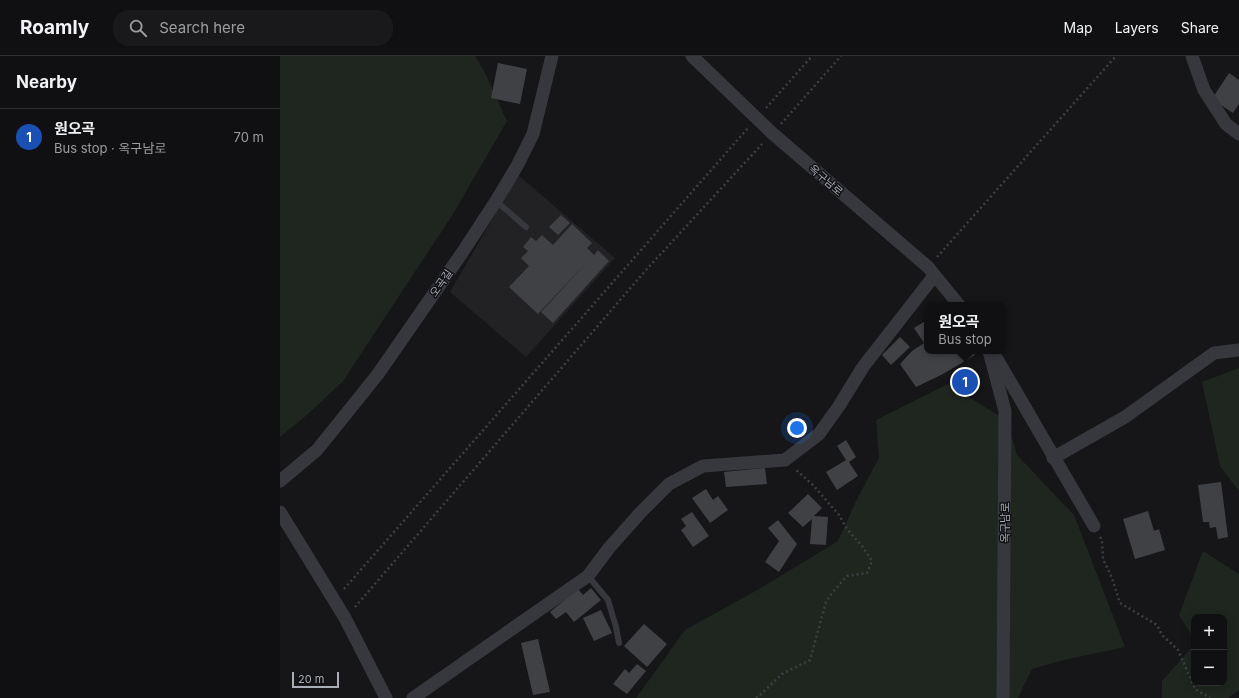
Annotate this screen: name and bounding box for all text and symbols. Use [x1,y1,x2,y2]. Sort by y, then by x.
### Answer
search box [113,10,393,46]
text: Roamly [20,16,89,39]
icon: search [127,17,149,39]
text: Search here [159,18,245,37]
text: Map [1064,19,1093,36]
text: Layers [1115,19,1159,36]
text: Share [1181,19,1219,36]
text: Nearby [16,72,77,92]
text: 원오곡 [54,119,95,138]
text: 1 [26,129,32,145]
text: 70 m [234,129,264,145]
text: Bus stop · 옥구남로 [54,140,166,156]
street label: 옥구남로 [806,161,846,199]
street label: 오곡길 [427,267,455,299]
popup [924,302,1006,354]
text: 원오곡 [938,312,980,331]
text: Bus stop [938,331,992,347]
pin: 1 [952,367,978,397]
your location [787,418,807,438]
street label: 옥구남로 [998,503,1012,543]
map controls [1191,614,1227,686]
button: + [1191,614,1227,650]
button: − [1191,650,1227,686]
scale bar [292,670,339,689]
text: 20 m [298,672,324,686]

